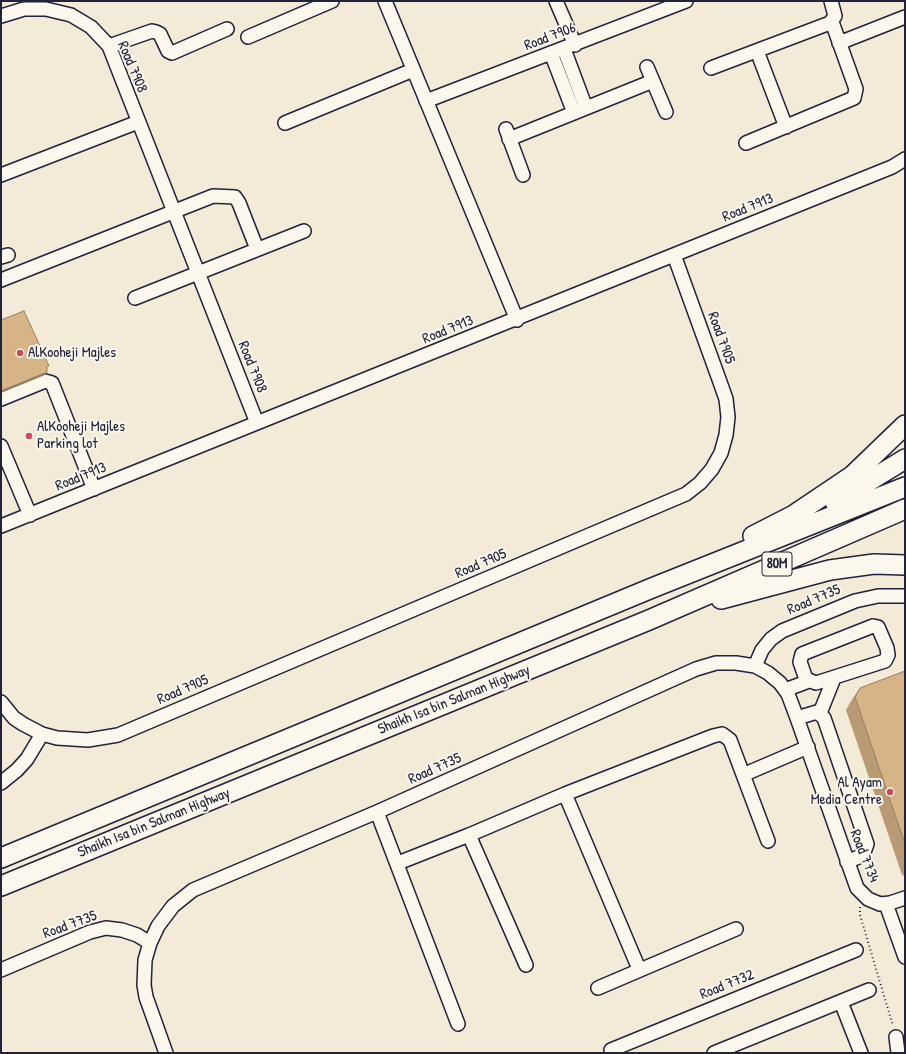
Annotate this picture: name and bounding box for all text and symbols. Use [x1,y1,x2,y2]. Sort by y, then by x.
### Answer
street label: Road 7906 [522,19,578,55]
street label: Road 7908 [113,39,151,95]
street label: Road 7913 [720,190,776,226]
street label: Road 7905 [703,310,739,366]
street label: Road 7913 [420,312,476,348]
street label: Road 7908 [234,339,270,395]
place label: AlKooheji Majles [28,344,116,362]
marker: AlKooheji Majles [15,348,25,358]
place label: AlKooheji Majles Parking lot [37,418,125,453]
marker: AlKooheji Majles Parking lot [24,431,34,441]
street label: Road 7913 [53,459,109,495]
street label: Road 7905 [453,545,509,583]
road number: 80M [762,552,792,576]
street label: Road 7735 [785,581,843,619]
street label: Shaikh Isa bin Salman Highway [375,661,533,739]
street label: Road 7905 [155,671,211,709]
street label: Road 7735 [406,749,464,789]
place label: Al Ayam Media Centre [811,774,882,809]
street label: Shaikh Isa bin Salman Highway [75,784,233,862]
marker: Al Ayam Media Centre [885,787,895,797]
street label: Road 7734 [845,827,883,885]
street label: Road 7735 [41,907,99,943]
street label: Road 7732 [697,966,757,1004]

